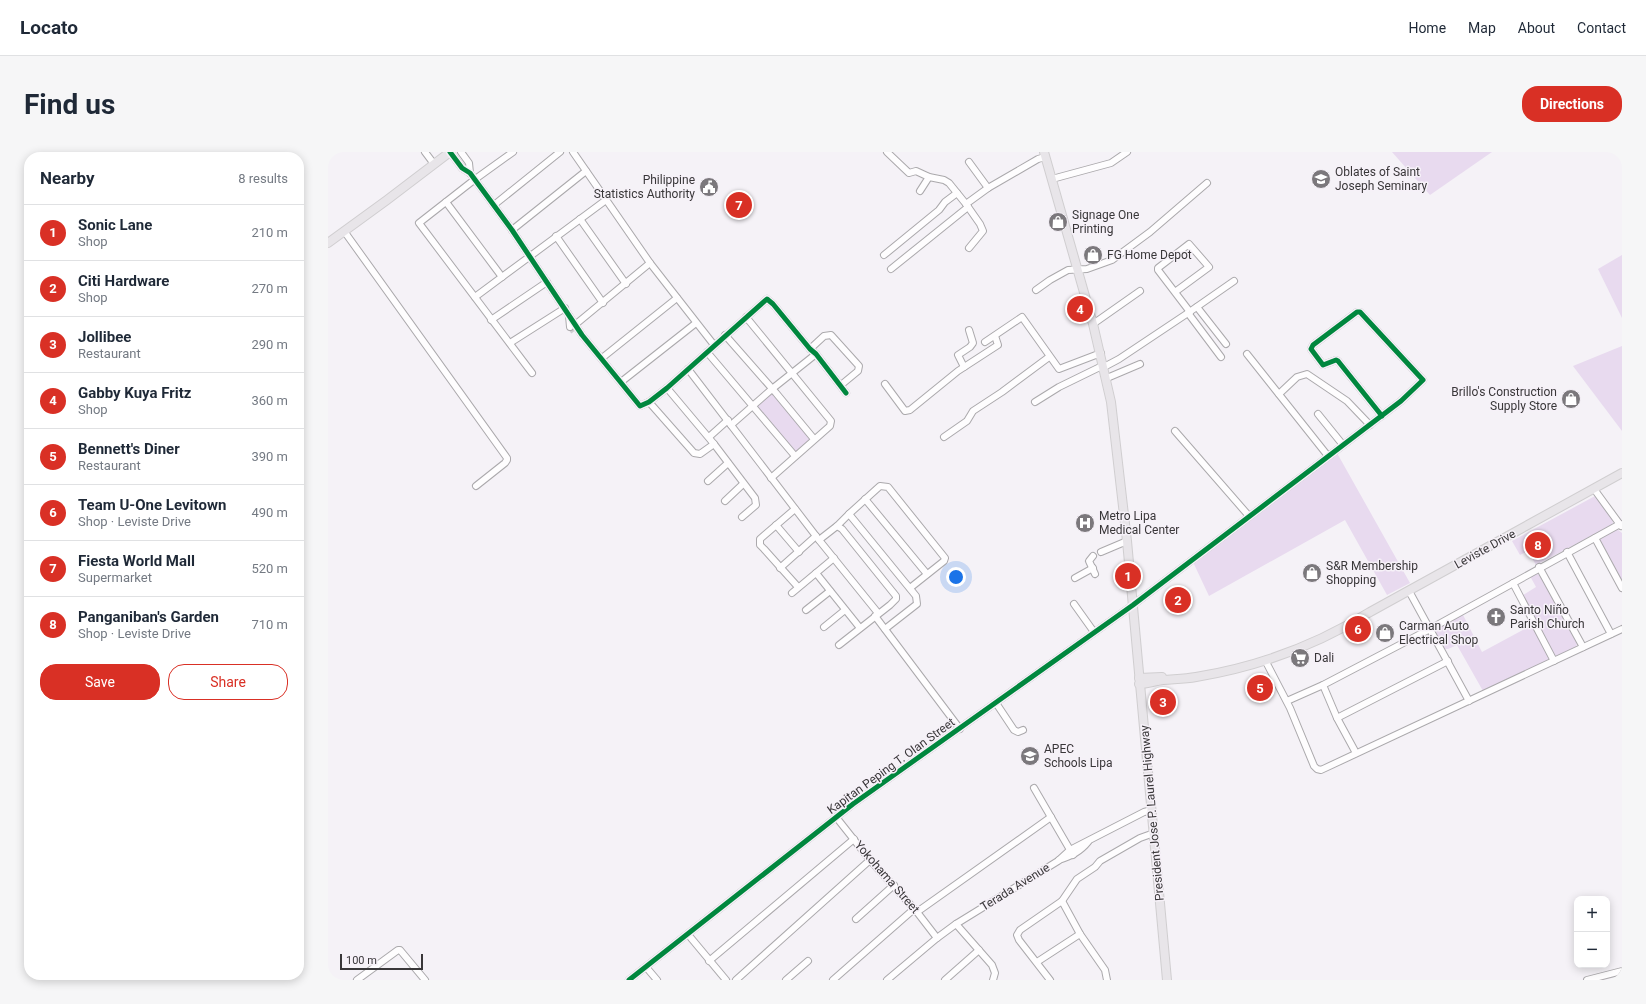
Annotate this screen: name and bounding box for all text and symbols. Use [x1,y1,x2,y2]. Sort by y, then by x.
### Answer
text: Locato [20,16,78,39]
text: Home [1408,20,1446,36]
text: Map [1468,20,1496,36]
text: About [1518,20,1555,36]
text: Contact [1577,20,1626,36]
button: Directions [1522,86,1622,122]
text: Find us [24,88,115,121]
place label: Oblates of Saint Joseph Seminary [1335,165,1428,193]
text: Nearby [40,168,95,188]
school or university icon: Oblates of Saint Joseph Seminary [1310,168,1332,190]
text: 8 results [238,171,288,186]
place label: Philippine Statistics Authority [594,173,695,201]
public building icon: Philippine Statistics Authority [698,176,720,198]
pin: 7 [726,190,752,220]
place label: Signage One Printing [1072,208,1139,236]
shop icon: Signage One Printing [1047,211,1069,233]
text: Sonic Lane [78,216,152,234]
text: 1 [49,225,57,240]
text: 210 m [251,225,288,240]
text: Shop [78,234,108,249]
shop icon: FG Home Depot [1082,244,1104,266]
place label: FG Home Depot [1107,248,1192,262]
text: Citi Hardware [78,272,169,290]
text: 2 [49,281,57,296]
text: 270 m [251,281,288,296]
text: Shop [78,290,108,305]
pin: 4 [1067,294,1093,324]
text: Jollibee [78,328,131,346]
text: 3 [49,337,57,352]
text: 290 m [251,337,288,352]
text: Restaurant [78,346,141,361]
text: Gabby Kuya Fritz [78,384,192,402]
place label: Brillo's Construction Supply Store [1451,385,1557,413]
shop icon: Brillo's Construction Supply Store [1560,388,1582,410]
text: 4 [49,393,57,408]
text: 360 m [251,393,288,408]
text: Shop [78,402,108,417]
text: Bennett's Diner [78,440,180,458]
text: 5 [49,449,57,464]
text: 390 m [251,449,288,464]
text: Restaurant [78,458,141,473]
text: Team U-One Levitown [78,496,226,514]
text: 6 [49,505,57,520]
text: 490 m [251,505,288,520]
place label: Metro Lipa Medical Center [1099,509,1179,537]
hospital icon: Metro Lipa Medical Center [1074,512,1096,534]
text: Shop · Leviste Drive [78,514,191,529]
street label: Leviste Drive [1452,526,1518,572]
pin: 8 [1525,530,1551,560]
text: Fiesta World Mall [78,552,195,570]
place label: S&R Membership Shopping [1326,559,1418,587]
text: 7 [49,561,57,576]
text: 520 m [251,561,288,576]
pin: 1 [1115,561,1141,591]
shop icon: S&R Membership Shopping [1301,562,1323,584]
your location [946,567,966,587]
text: Supermarket [78,570,152,585]
pin: 2 [1165,585,1191,615]
place label: Santo Niño Parish Church [1510,603,1585,631]
church icon: Santo Niño Parish Church [1485,606,1507,628]
text: Panganiban's Garden [78,608,219,626]
pin: 6 [1345,614,1371,644]
text: 8 [49,617,57,632]
text: 710 m [251,617,288,632]
place label: Carman Auto Electrical Shop [1399,619,1479,647]
shop icon: Carman Auto Electrical Shop [1374,622,1396,644]
text: Shop · Leviste Drive [78,626,191,641]
supermarket icon: Dali [1289,647,1311,669]
place label: Dali [1314,651,1334,665]
button: Save [40,664,160,700]
button: Share [168,664,288,700]
pin: 5 [1247,673,1273,703]
pin: 3 [1150,687,1176,717]
street label: Kapitan Peping T. Olan Street [824,715,958,817]
street label: President Jose P. Laurel Highway [1137,724,1167,901]
place label: APEC Schools Lipa [1044,742,1112,770]
school or university icon: APEC Schools Lipa [1019,745,1041,767]
street label: Yokohama Street [852,838,922,916]
street label: Terada Avenue [978,860,1052,914]
map controls [1574,896,1610,968]
button: + [1574,896,1610,932]
button: − [1574,932,1610,968]
scale bar [340,952,423,971]
text: 100 m [346,954,377,967]

